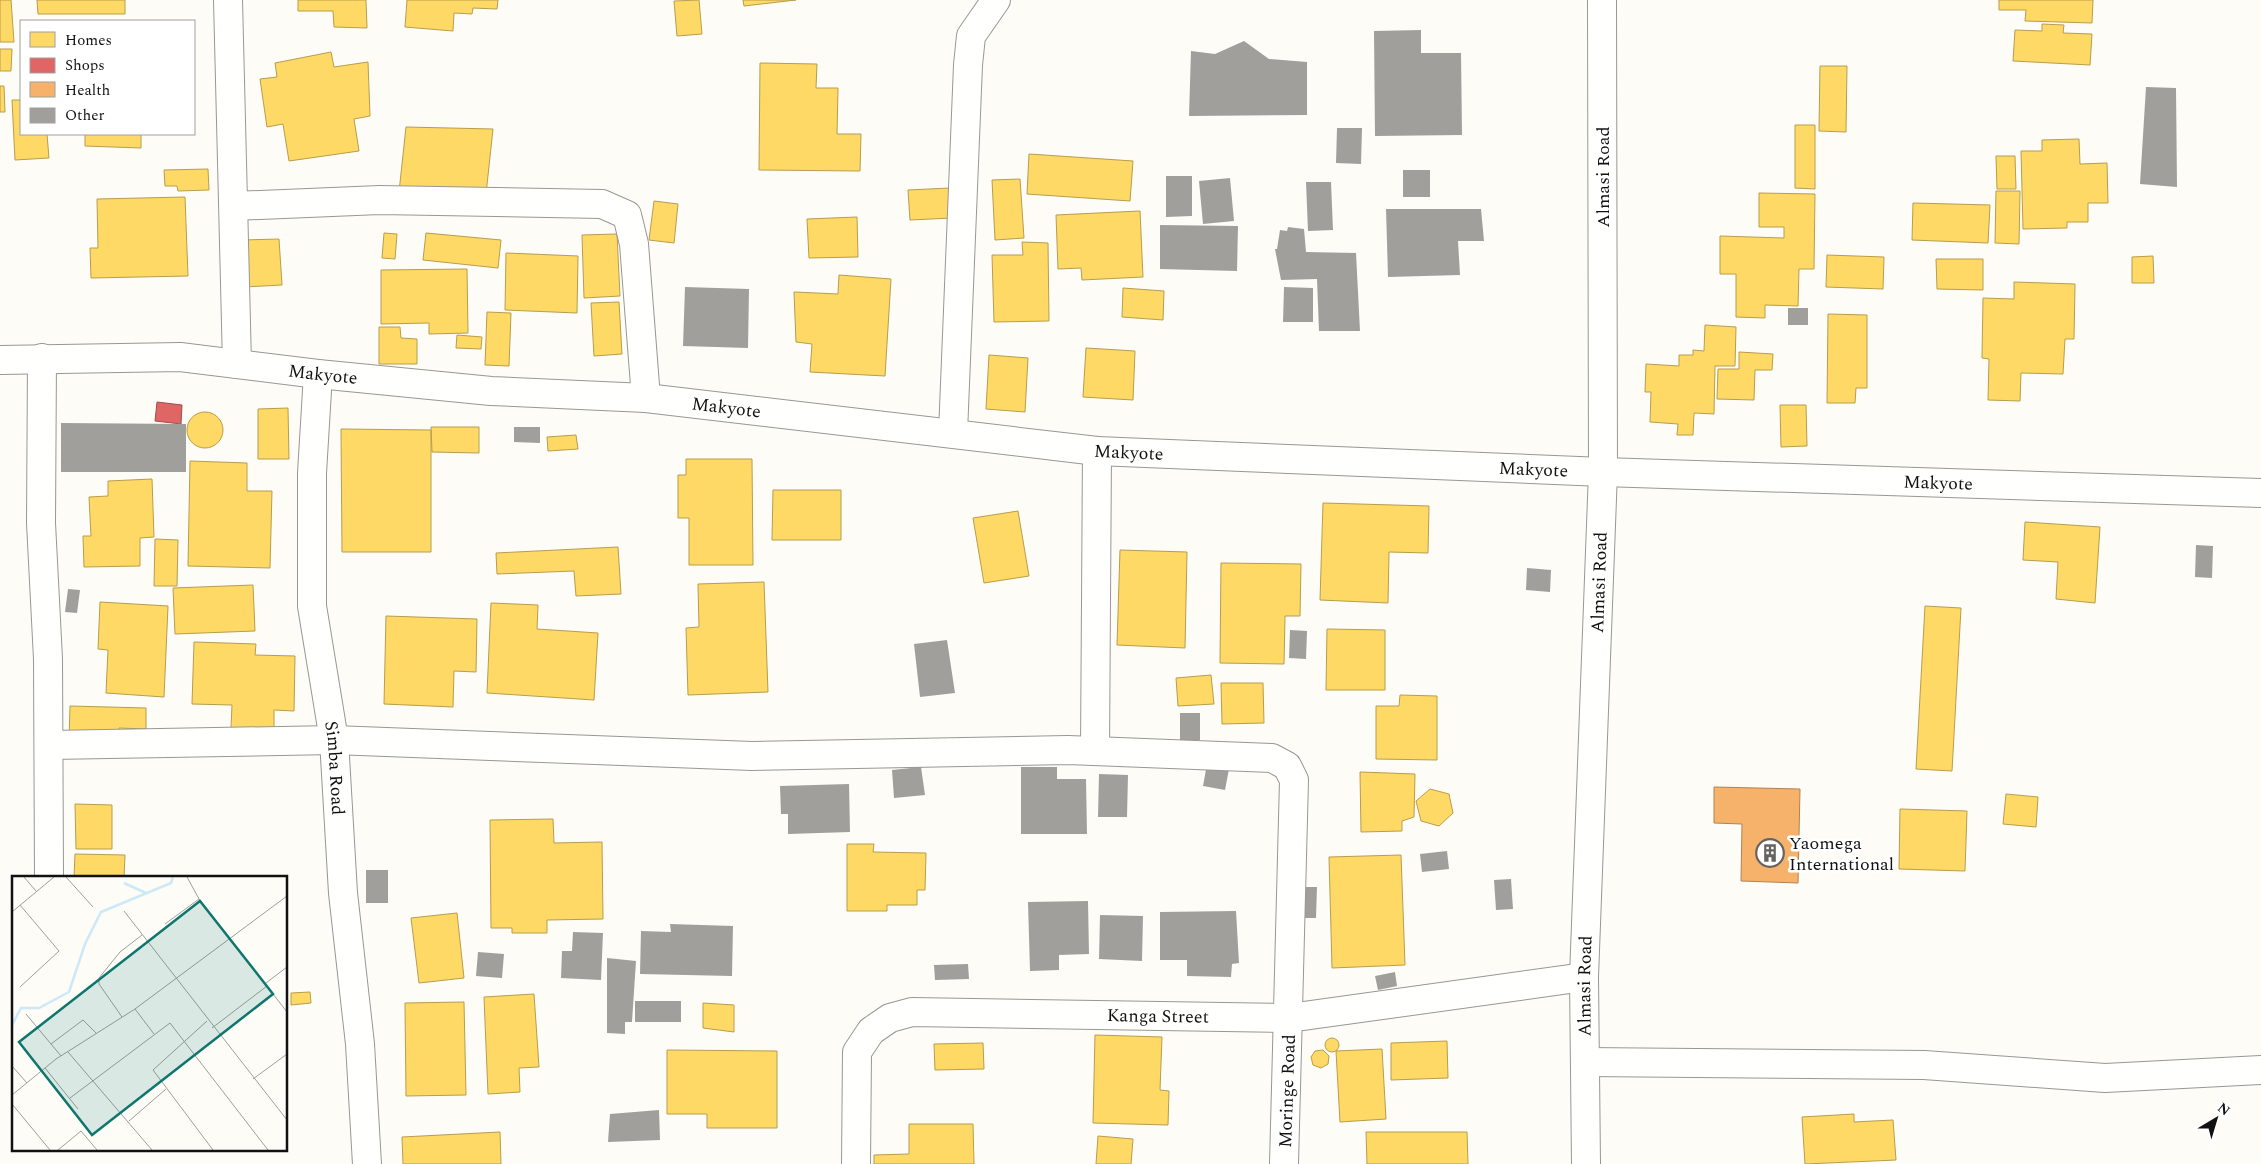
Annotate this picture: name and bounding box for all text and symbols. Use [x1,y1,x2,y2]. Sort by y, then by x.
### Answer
legend [20,20,195,135]
text: Homes [65,29,112,52]
text: Shops [65,54,105,77]
text: Health [65,79,110,102]
text: Other [65,104,104,127]
street label: Almasi Road [1590,126,1617,228]
street label: Makyote [287,357,359,392]
street label: Makyote [690,390,762,425]
street label: Makyote [1094,438,1164,468]
street label: Makyote [1498,455,1569,485]
street label: Makyote [1903,469,1973,498]
street label: Almasi Road [1584,531,1615,633]
street label: Simba Road [317,719,351,816]
place label: Yaomega International [1789,830,1894,878]
building icon: Yaomega International [1755,838,1785,868]
inset map [12,876,288,1152]
street label: Almasi Road [1571,935,1600,1037]
street label: Kanga Street [1107,1002,1209,1031]
street label: Moringe Road [1272,1034,1303,1148]
north arrow [2191,1094,2241,1144]
text: N [2213,1097,2235,1121]

